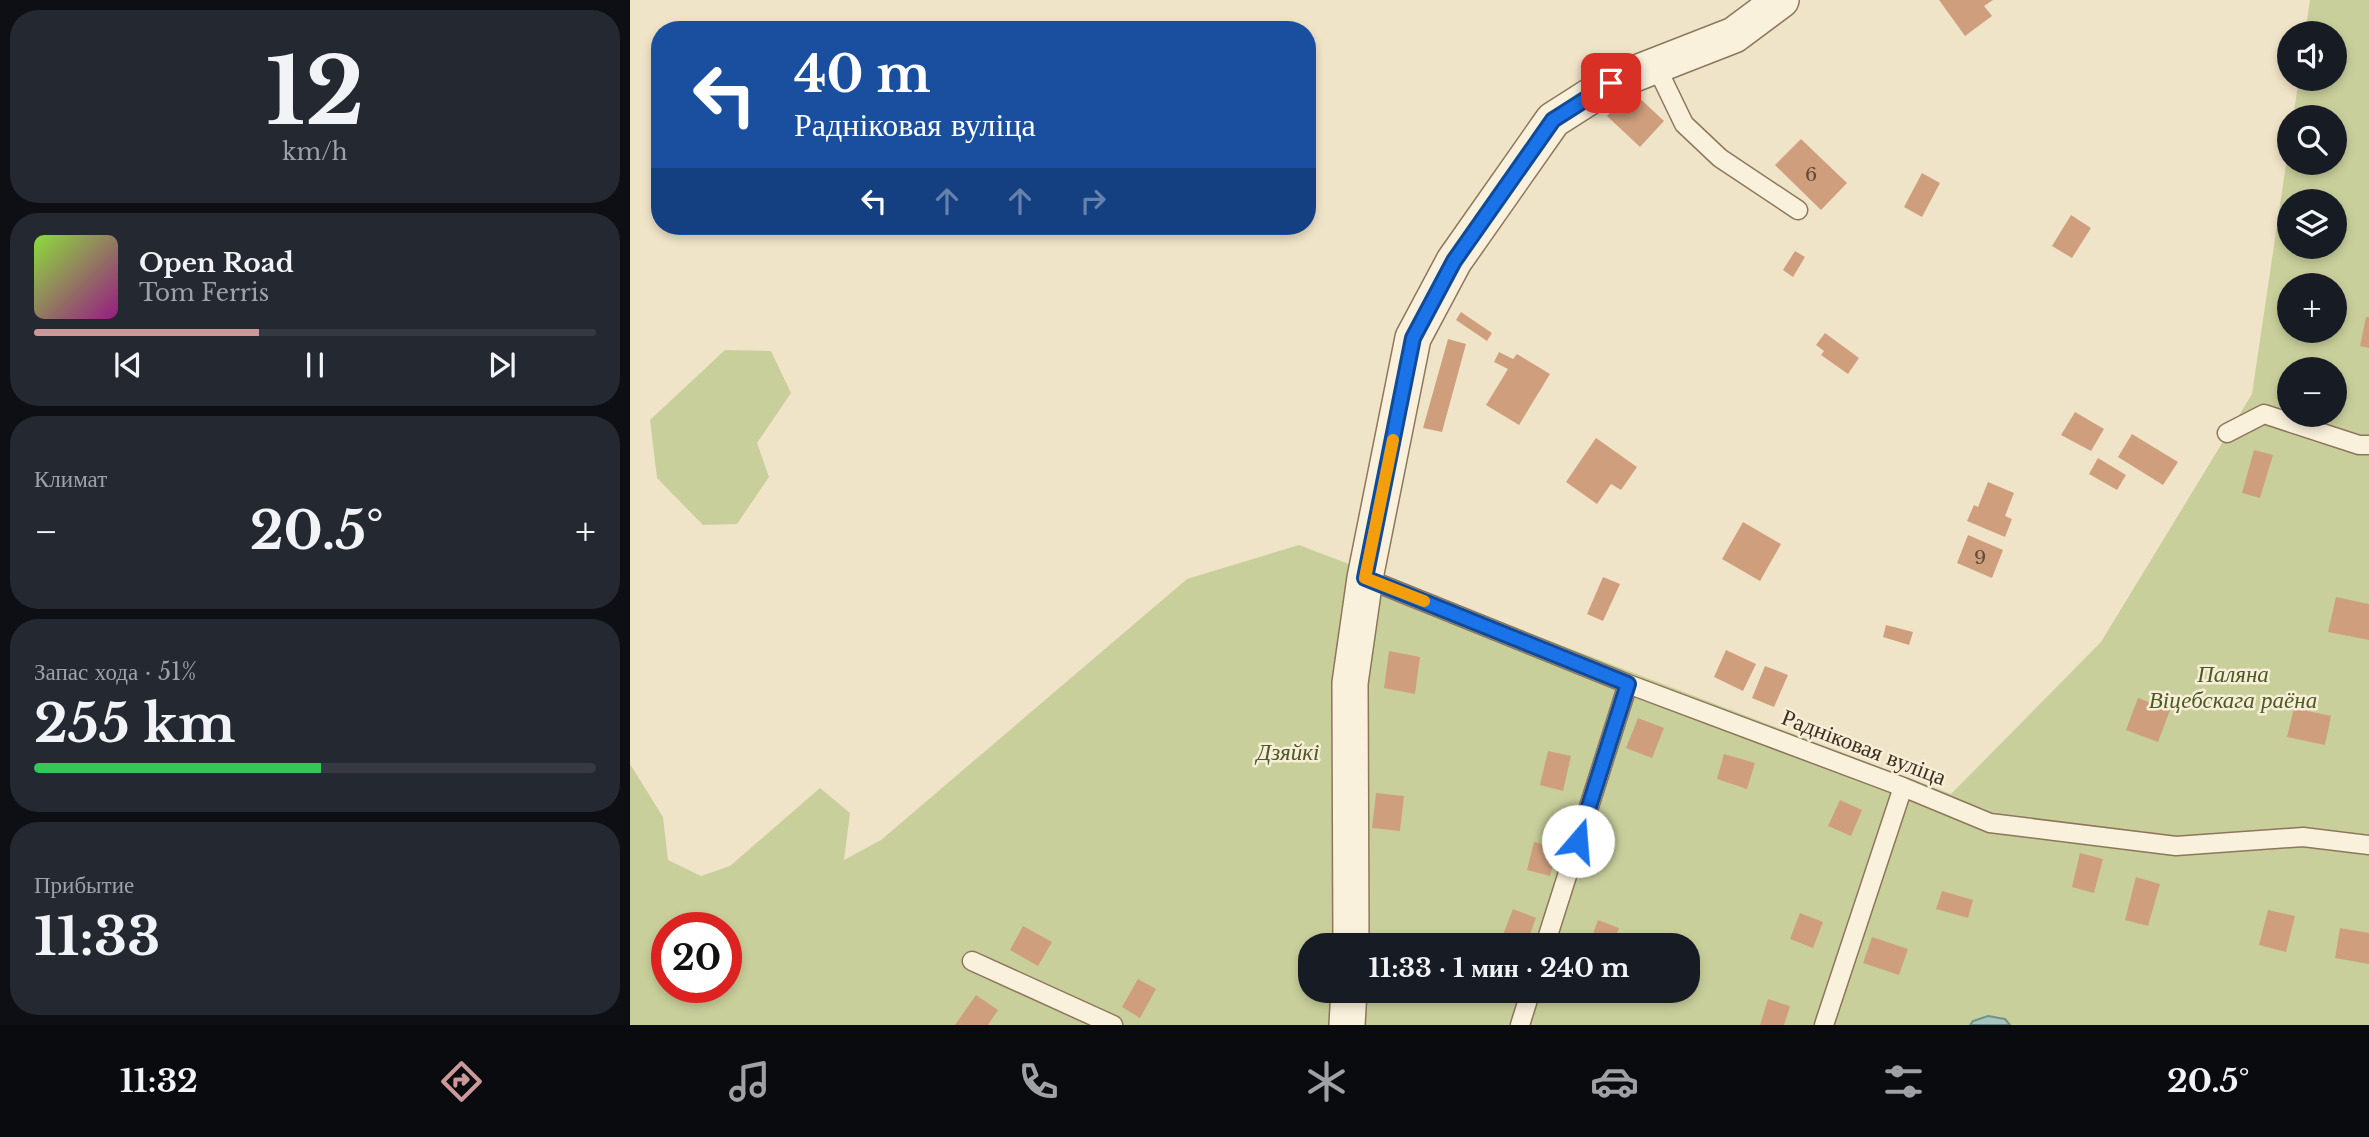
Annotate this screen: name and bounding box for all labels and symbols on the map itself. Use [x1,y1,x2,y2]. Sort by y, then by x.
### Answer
pin [1581,53,1641,113]
house number: 6 [1805,163,1817,186]
house number: 9 [1974,546,1986,569]
park label: Паляна Віцебскага раёна [2149,660,2317,714]
street label: Радніковая вуліца [1778,703,1950,791]
park label: Дзяйкі [1255,738,1319,766]
position arrow [1541,804,1615,878]
speed limit sign: 20 [651,912,742,1003]

